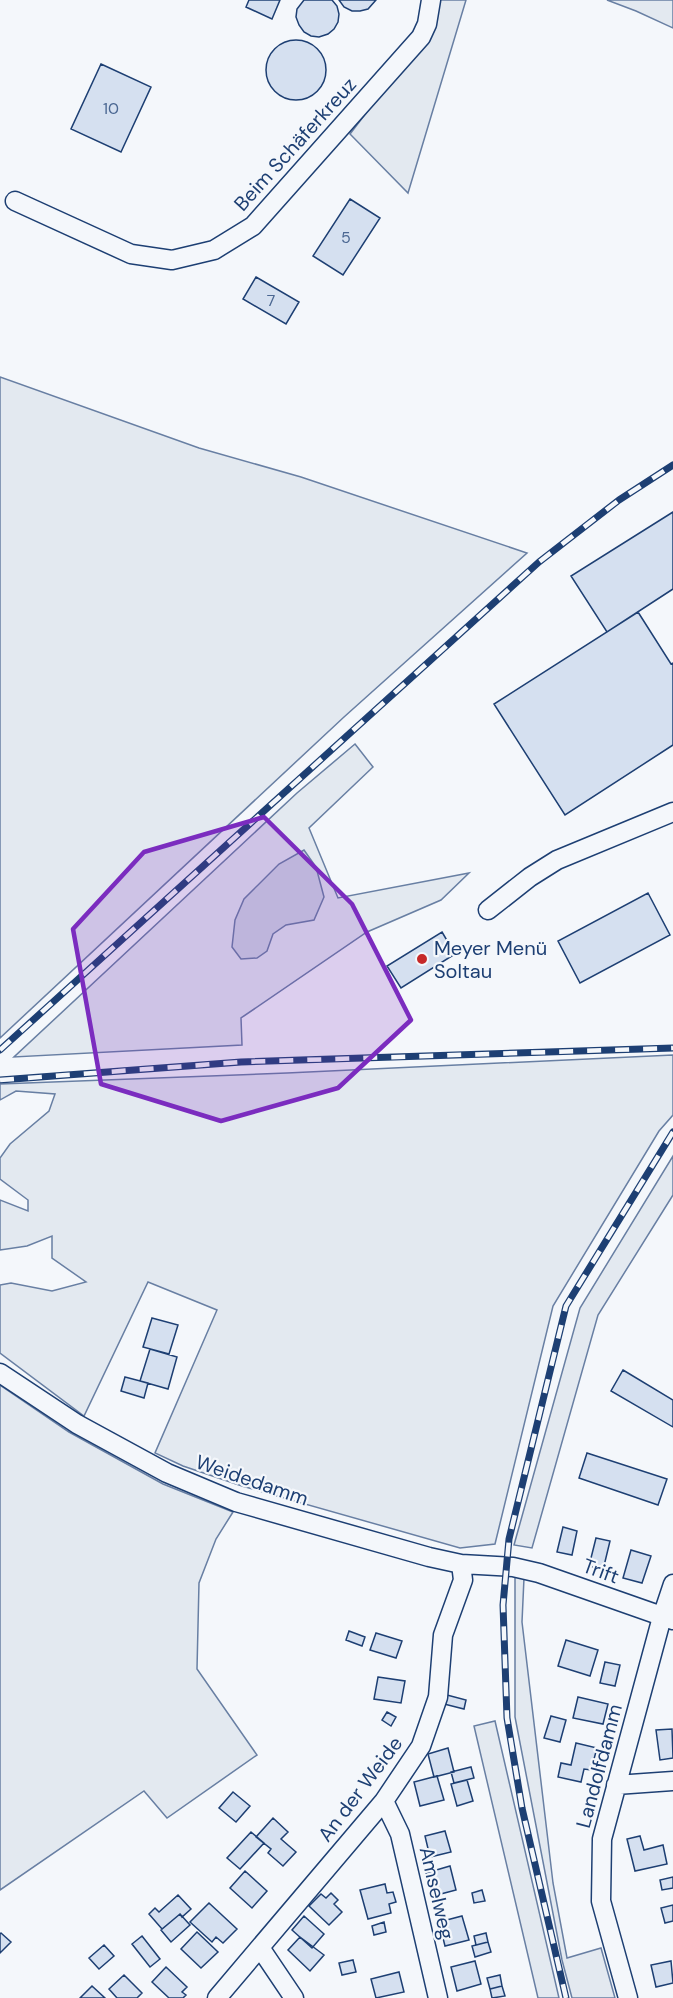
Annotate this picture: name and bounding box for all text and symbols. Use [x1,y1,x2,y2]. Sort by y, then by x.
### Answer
street label: Beim Schäferkreuz [228,72,362,216]
house number: 10 [103,98,119,119]
house number: 5 [341,227,351,248]
house number: 7 [267,290,275,311]
place label: Meyer Menü Soltau [434,935,547,984]
marker: Meyer Menü Soltau [415,952,429,966]
street label: Weidedamm [192,1449,312,1511]
street label: Trift [579,1552,623,1590]
street label: Landolfdamm [570,1701,628,1831]
street label: An der Weide [312,1731,408,1847]
street label: Amselweg [414,1844,460,1942]

